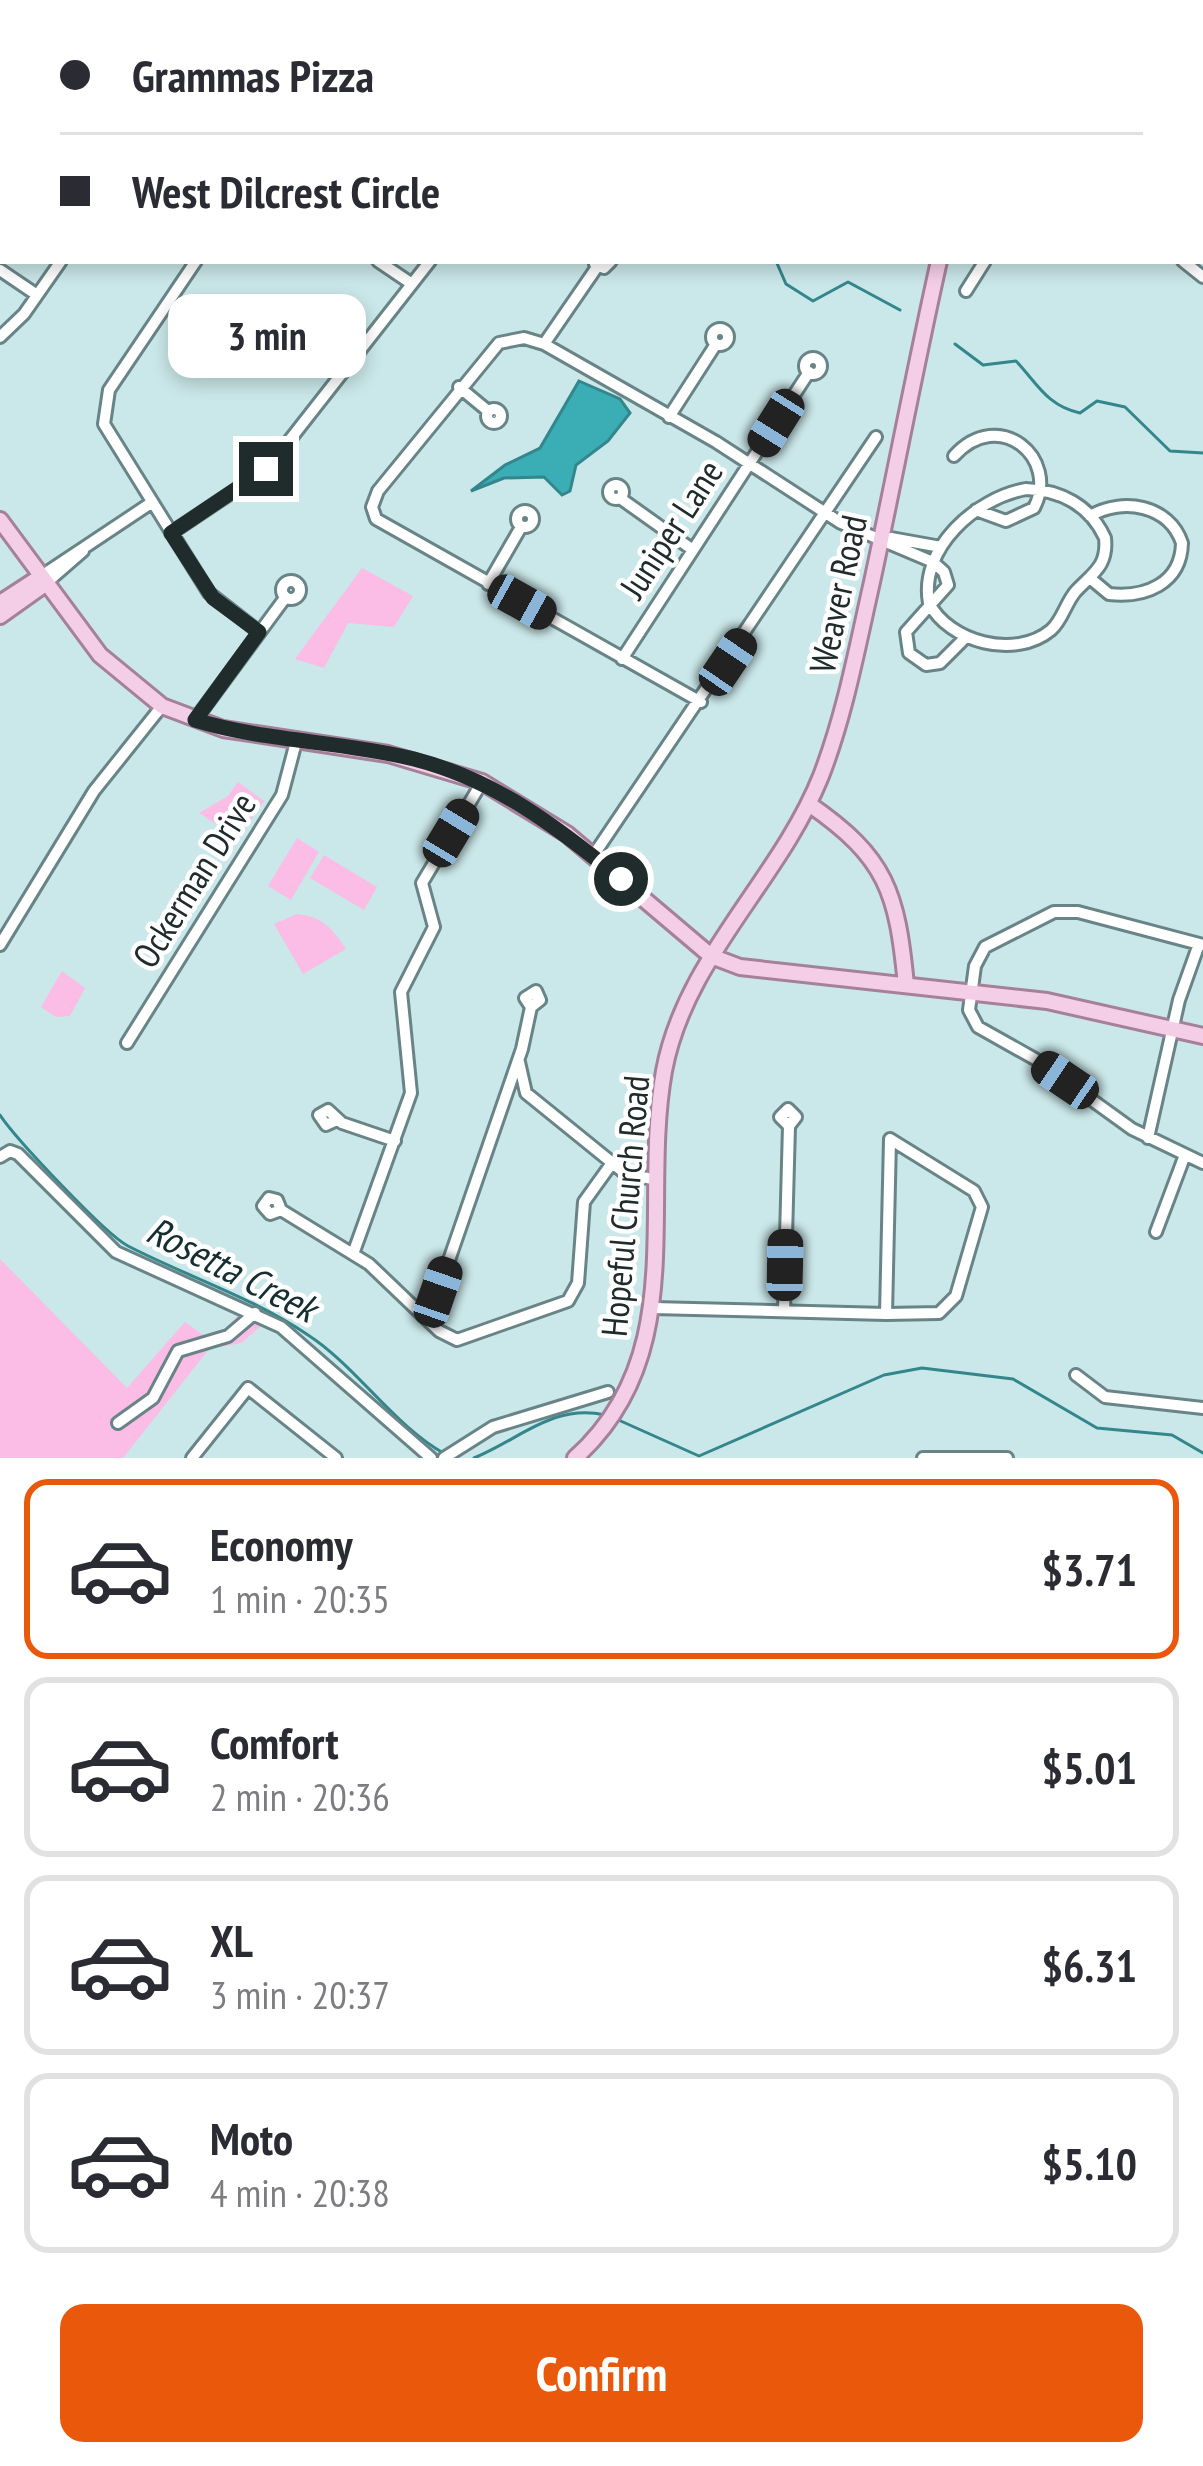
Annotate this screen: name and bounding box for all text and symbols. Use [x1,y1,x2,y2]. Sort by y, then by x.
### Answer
text: Grammas Pizza [132,46,374,104]
text: West Dilcrest Circle [132,162,440,220]
callout: 3 min [167,295,365,379]
text: 3 min [228,310,306,361]
car [742,383,810,463]
route end [239,442,293,496]
street label: Juniper Lane [608,451,733,608]
street label: Weaver Road [798,511,877,677]
car [482,569,562,635]
car [693,622,763,702]
street label: Ockerman Drive [121,783,266,976]
car [417,793,485,873]
route start [594,852,648,906]
car [1025,1045,1105,1115]
street label: Hopeful Church Road [590,1074,659,1338]
water label: Rosetta Creek [139,1204,330,1335]
car [766,1229,804,1301]
car [409,1252,467,1332]
icon: car [66,1515,174,1623]
text: Economy [210,1515,353,1573]
text: $3.71 [1041,1540,1137,1598]
text: 1 min · 20:35 [210,1573,390,1624]
icon: car [66,1713,174,1821]
text: Comfort [210,1713,339,1771]
text: $5.01 [1041,1738,1137,1796]
text: 2 min · 20:36 [210,1771,390,1822]
icon: car [66,1911,174,2019]
text: XL [210,1911,253,1969]
text: $6.31 [1041,1936,1137,1994]
text: 3 min · 20:37 [210,1969,390,2020]
icon: car [66,2109,174,2217]
text: Moto [210,2109,293,2167]
text: $5.10 [1041,2134,1137,2192]
text: 4 min · 20:38 [210,2167,390,2218]
button: Confirm [60,2304,1143,2442]

